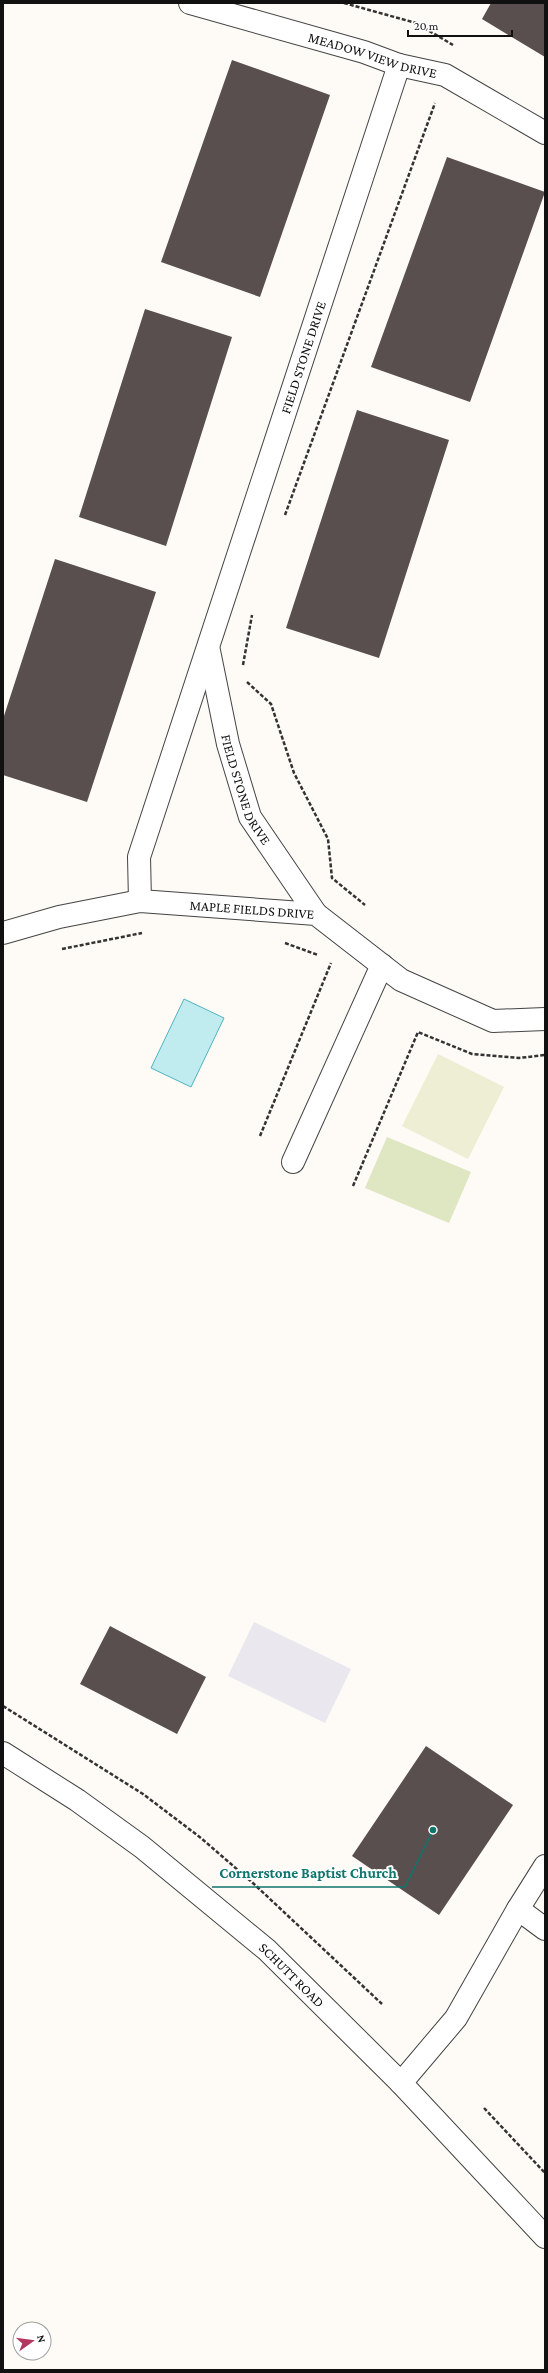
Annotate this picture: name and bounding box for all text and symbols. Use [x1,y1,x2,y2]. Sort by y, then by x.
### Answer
scale bar [408,12,512,38]
text: 20 m [414,19,439,33]
street label: MEADOW VIEW DRIVE [307,29,439,81]
street label: FIELD STONE DRIVE [277,299,329,416]
street label: FIELD STONE DRIVE [218,733,275,848]
street label: MAPLE FIELDS DRIVE [189,897,315,922]
callout: Cornerstone Baptist Church [212,1860,405,1887]
text: Cornerstone Baptist Church [219,1865,397,1881]
street label: SCHUTT ROAD [256,1939,328,2010]
north arrow [12,2321,52,2361]
text: N [35,2333,49,2344]

